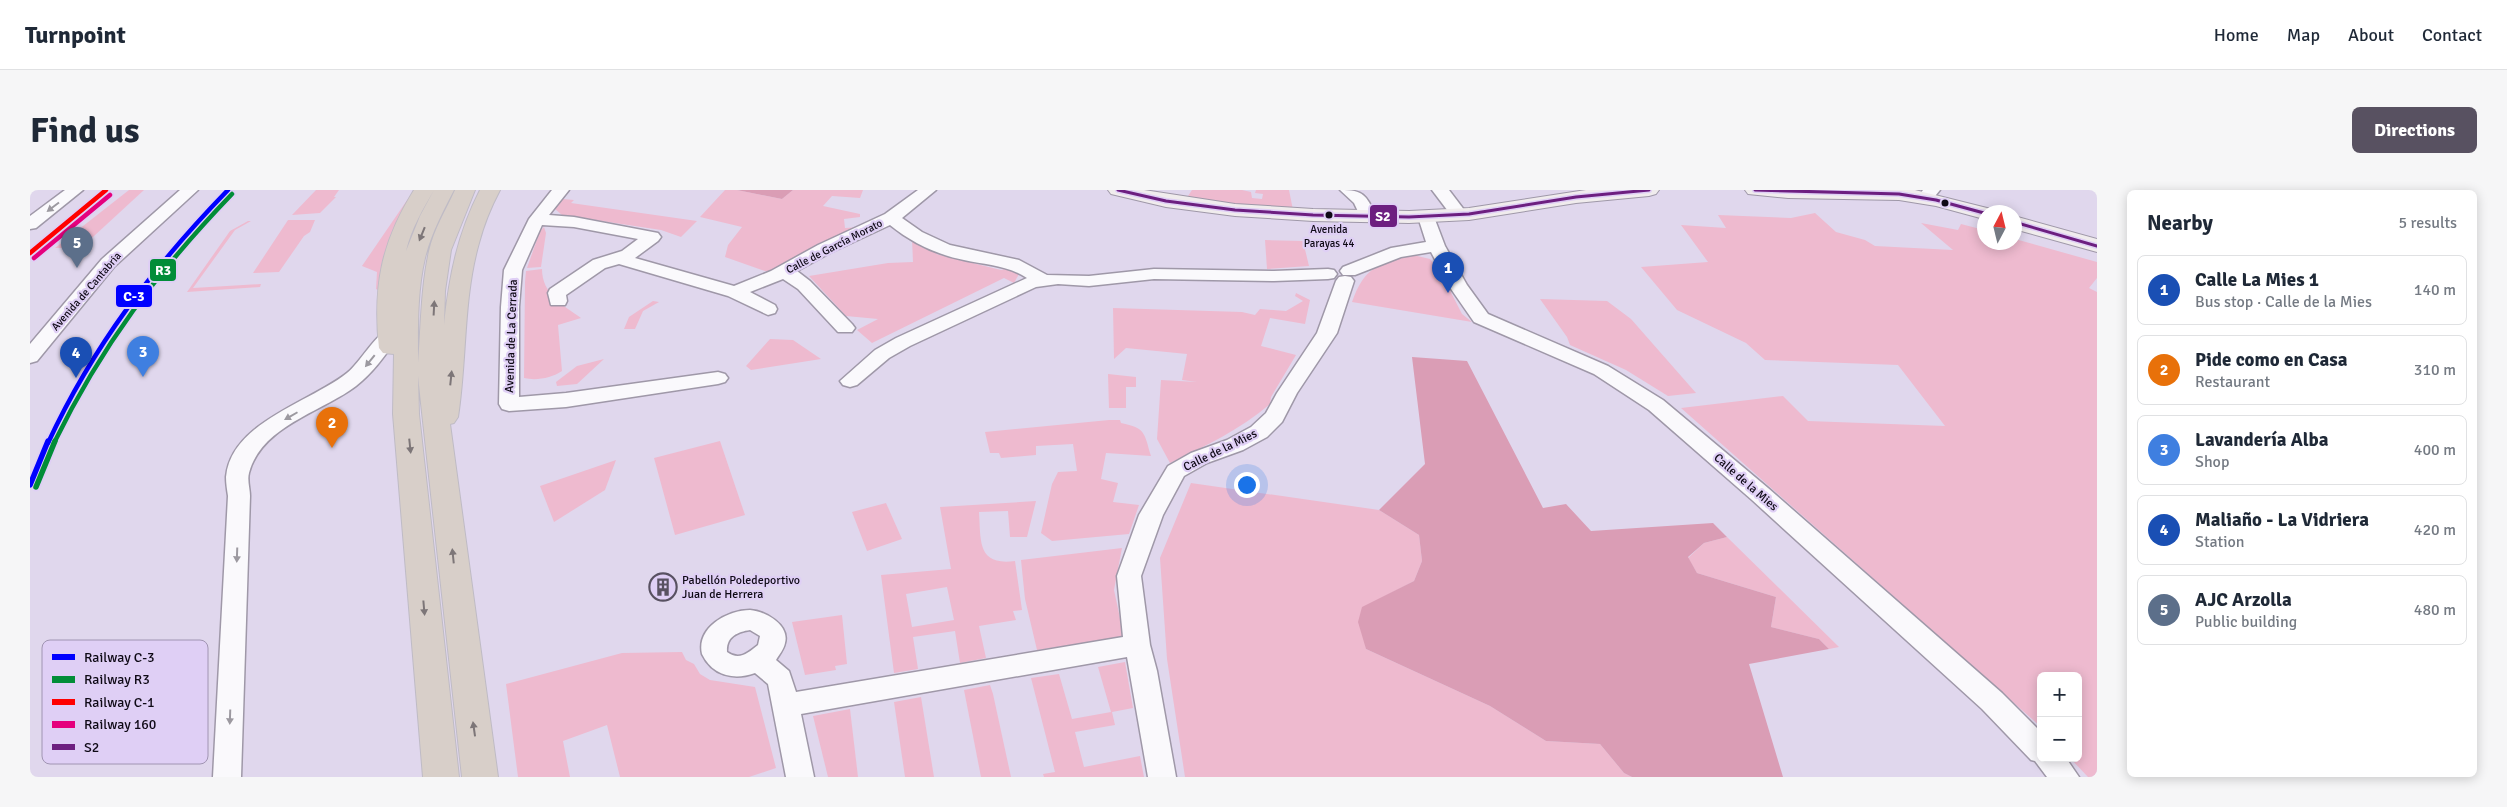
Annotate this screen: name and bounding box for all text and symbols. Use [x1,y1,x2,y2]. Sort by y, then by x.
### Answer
text: Turnpoint [25,20,126,50]
text: Home [2214,24,2259,46]
text: Map [2287,24,2320,46]
text: About [2348,24,2394,46]
text: Contact [2422,24,2482,46]
button: Directions [2352,107,2477,153]
text: Find us [30,109,140,152]
unlabelled marker [1940,198,1950,208]
one-way arrow [46,202,60,212]
line badge: S2 [1369,204,1398,228]
north arrow [1977,205,2022,250]
text: S2 [1375,208,1391,225]
marker: Avenida Parayas 44 [1324,210,1334,220]
text: Nearby [2147,210,2213,236]
text: 5 results [2398,213,2457,233]
street label: Calle de García Morato [784,216,885,276]
place label: Avenida Parayas 44 [1304,223,1354,250]
one-way arrow [418,226,426,241]
pin: 5 [61,227,93,268]
street label: Avenida de Cantabria [49,249,124,333]
pin: 1 [1432,252,1464,293]
line badge: R3 [149,258,177,282]
text: R3 [155,262,171,279]
text: Calle La Mies 1 [2195,268,2319,292]
street label: Avenida de La Cerrada [502,279,521,393]
text: 1 [2160,280,2168,300]
text: 140 m [2414,280,2456,300]
line badge: C-3 [115,284,153,308]
text: C-3 [123,288,145,305]
text: Bus stop · Calle de la Mies [2195,292,2372,312]
one-way arrow [430,300,438,316]
pin: 3 [127,336,159,377]
pin: 4 [60,337,92,378]
text: Pide como en Casa [2195,348,2347,372]
one-way arrow [364,354,375,367]
text: 2 [2160,360,2168,380]
text: 310 m [2414,360,2456,380]
one-way arrow [447,370,455,386]
text: Restaurant [2195,372,2270,392]
pin: 2 [316,407,348,448]
one-way arrow [283,412,298,420]
street label: Calle de la Mies [1181,426,1260,475]
text: Lavandería Alba [2195,428,2329,452]
one-way arrow [406,439,414,455]
text: 3 [2160,440,2168,460]
text: 400 m [2414,440,2456,460]
street label: Calle de la Mies [1710,450,1781,514]
text: Shop [2195,452,2229,472]
your location [1234,472,1260,498]
text: Maliaño - La Vidriera [2195,508,2369,532]
text: 4 [2160,520,2168,540]
text: 420 m [2414,520,2456,540]
text: Station [2195,532,2245,552]
one-way arrow [233,547,241,563]
one-way arrow [449,548,457,564]
building icon: Pabellón Poledeportivo Juan de Herrera [648,572,678,602]
place label: Pabellón Poledeportivo Juan de Herrera [682,573,800,602]
text: AJC Arzolla [2195,588,2292,612]
text: 5 [2160,600,2168,620]
text: 480 m [2414,600,2456,620]
one-way arrow [420,601,428,617]
text: Public building [2195,612,2297,632]
legend [42,640,208,764]
text: Railway C-3 [84,649,155,666]
text: Railway R3 [84,671,150,688]
map controls [2037,672,2082,762]
button: + [2037,672,2082,717]
text: Railway C-1 [84,694,155,711]
one-way arrow [225,709,233,725]
text: Railway 160 [84,716,156,733]
button: − [2037,717,2082,762]
one-way arrow [470,720,478,736]
text: S2 [84,739,99,756]

